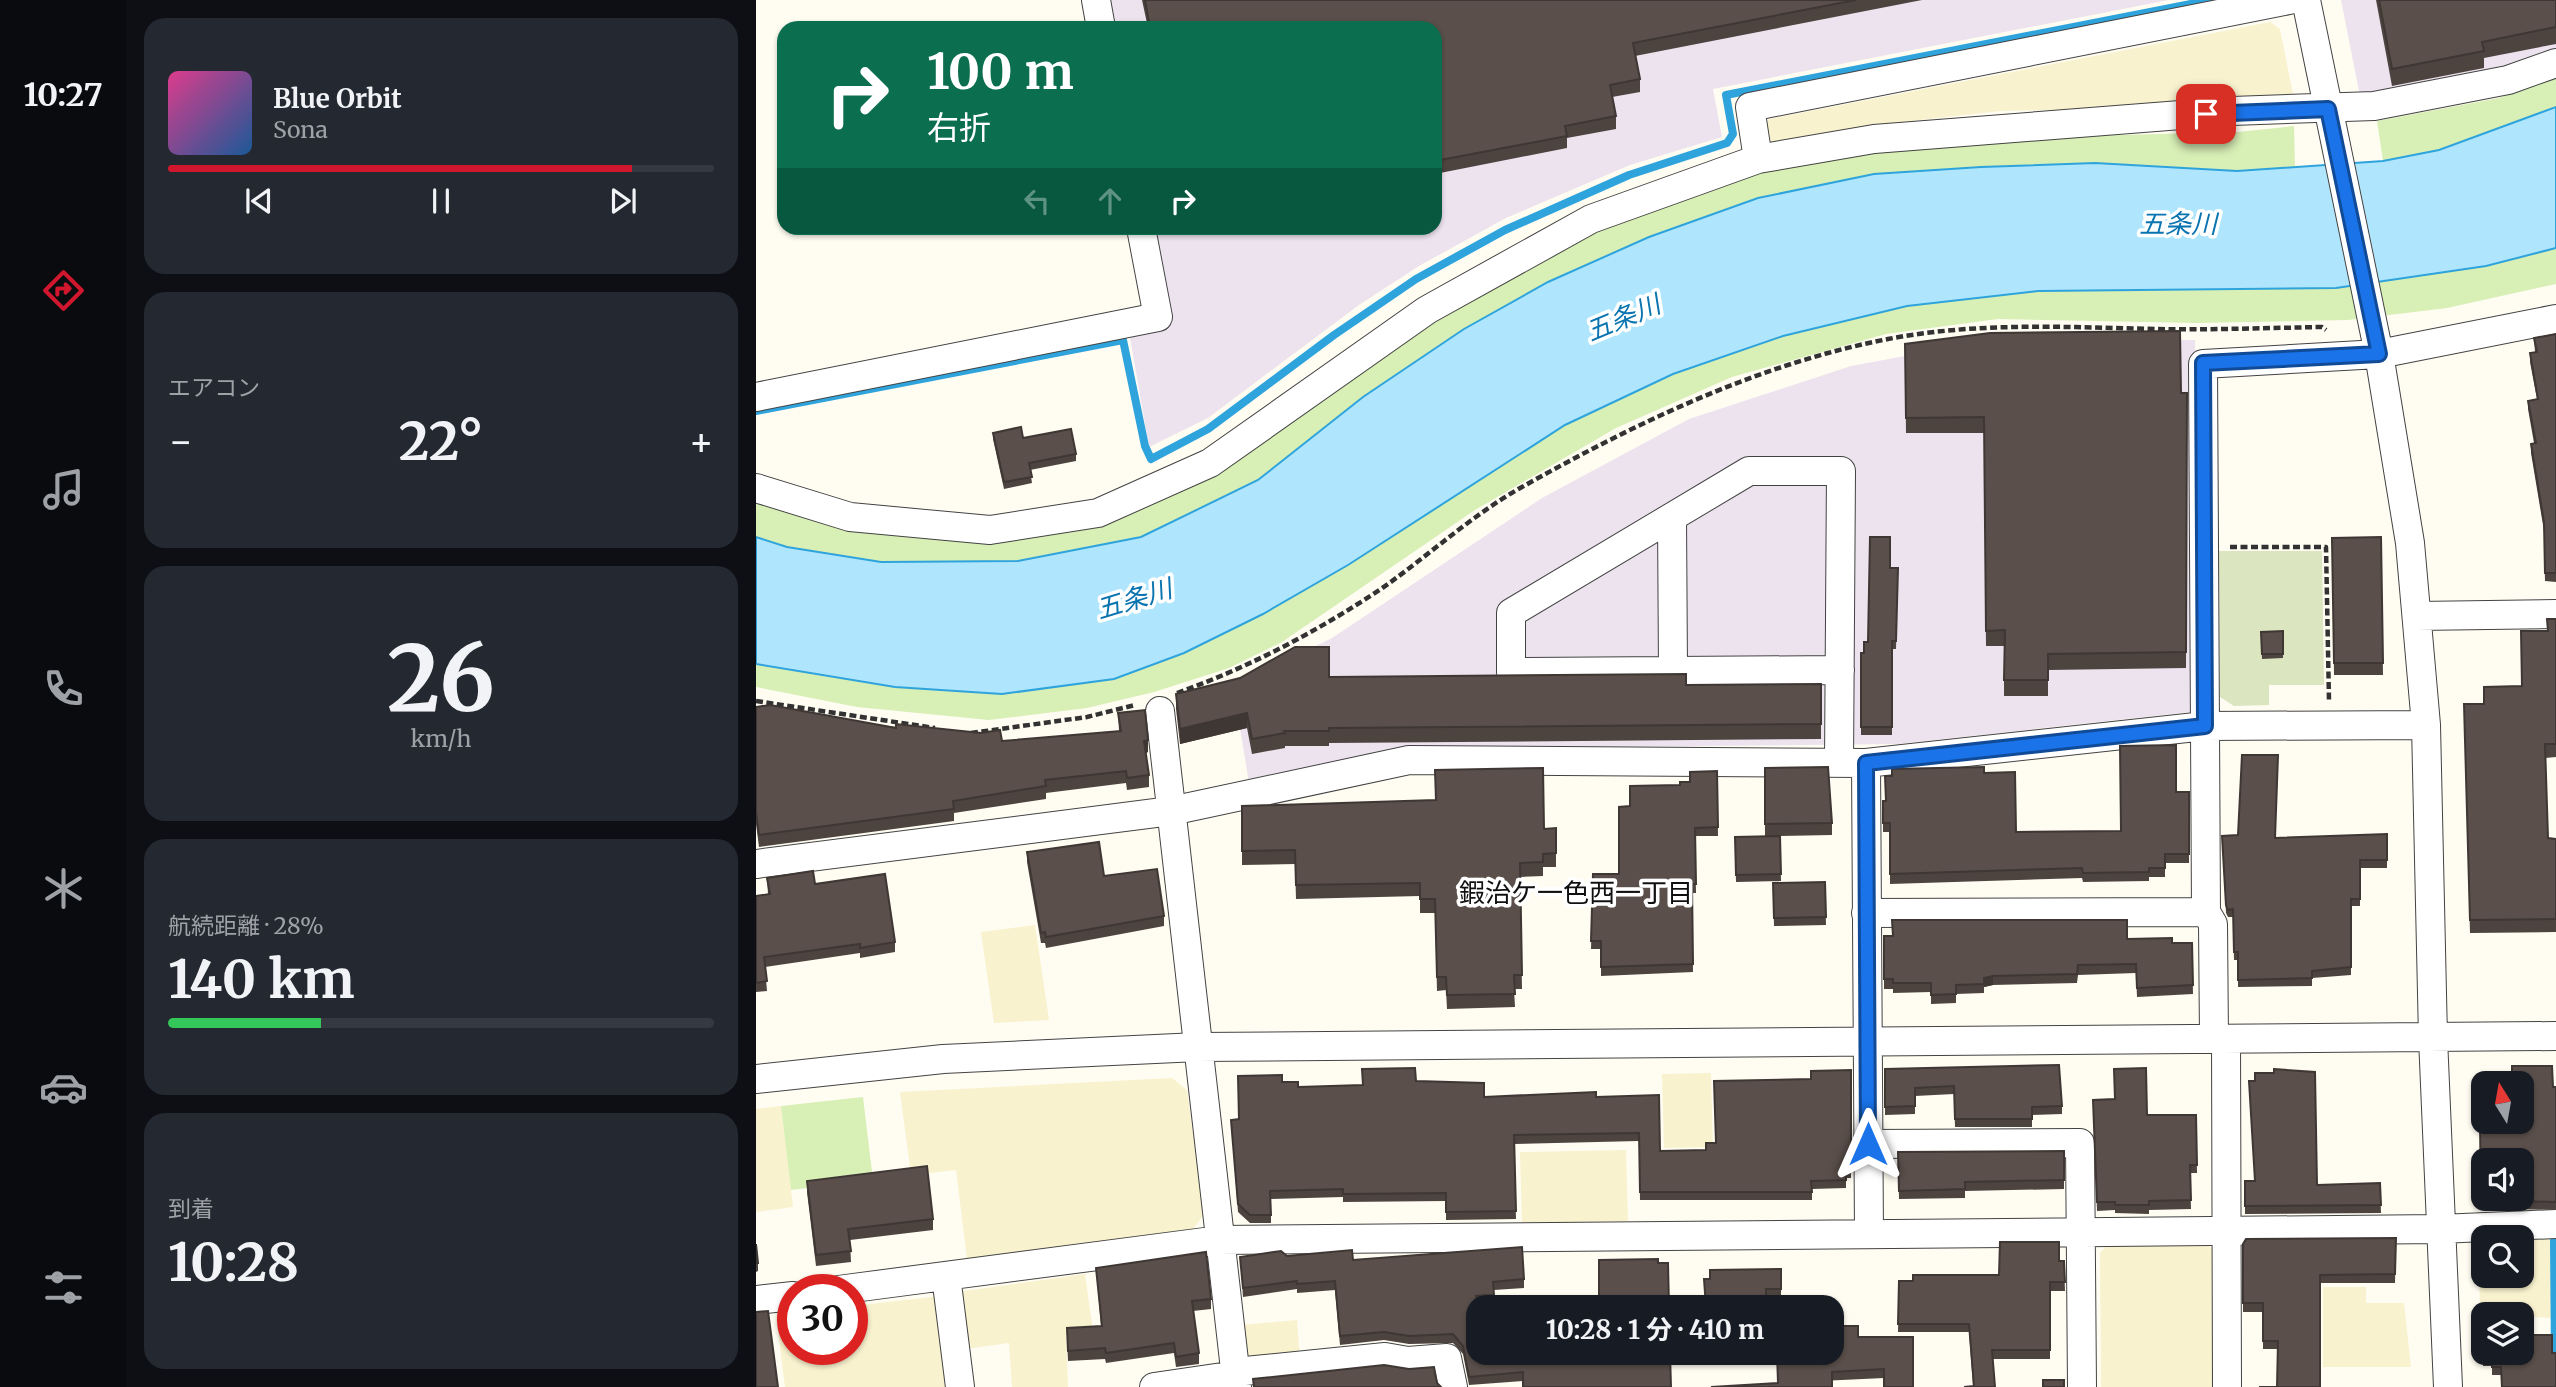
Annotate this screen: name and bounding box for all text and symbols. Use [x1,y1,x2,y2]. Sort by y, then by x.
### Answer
text: 100 m [927,41,1074,102]
icon: right [812,49,903,140]
text: 10:27 [23,75,103,115]
text: Blue Orbit [273,82,402,115]
pin [2176,84,2236,144]
icon: arrive [2187,95,2225,133]
text: 右折 [927,108,991,148]
text: Sona [273,115,328,144]
icon: previous [240,182,278,220]
icon: pause [422,182,460,220]
icon: next [604,182,642,220]
icon: left [1018,182,1056,220]
icon: ahead [1091,182,1129,220]
icon: right [1164,182,1202,220]
water label: 五条川 [2139,207,2220,240]
icon: directions [39,266,88,315]
water label: 五条川 [1580,286,1668,348]
text: エアコン [168,373,260,402]
text: 22° [399,409,483,474]
text: − [168,418,193,465]
text: + [689,418,714,465]
icon: music [39,465,88,514]
water label: 五条川 [1092,570,1179,626]
text: 26 [387,621,495,736]
icon: phone [39,664,88,713]
text: km/h [411,724,471,753]
icon: climate [39,864,88,913]
district label: 鍜治ケ一色西一丁目 [1459,876,1693,909]
text: 航続距離 · 28% [168,911,324,940]
text: 140 km [168,947,355,1012]
icon: car [39,1063,88,1112]
north arrow [2471,1071,2534,1134]
map controls [2471,1071,2534,1365]
position arrow [1831,1107,1905,1181]
button: sound [2471,1148,2534,1211]
text: 到着 [168,1194,214,1223]
button: search [2471,1225,2534,1288]
text: 10:28 [168,1230,299,1295]
icon: filters [39,1263,88,1312]
speed limit sign: 30 [777,1274,868,1365]
button: layers [2471,1302,2534,1365]
text: 10:28 · 1 分 · 410 m [1546,1313,1764,1346]

